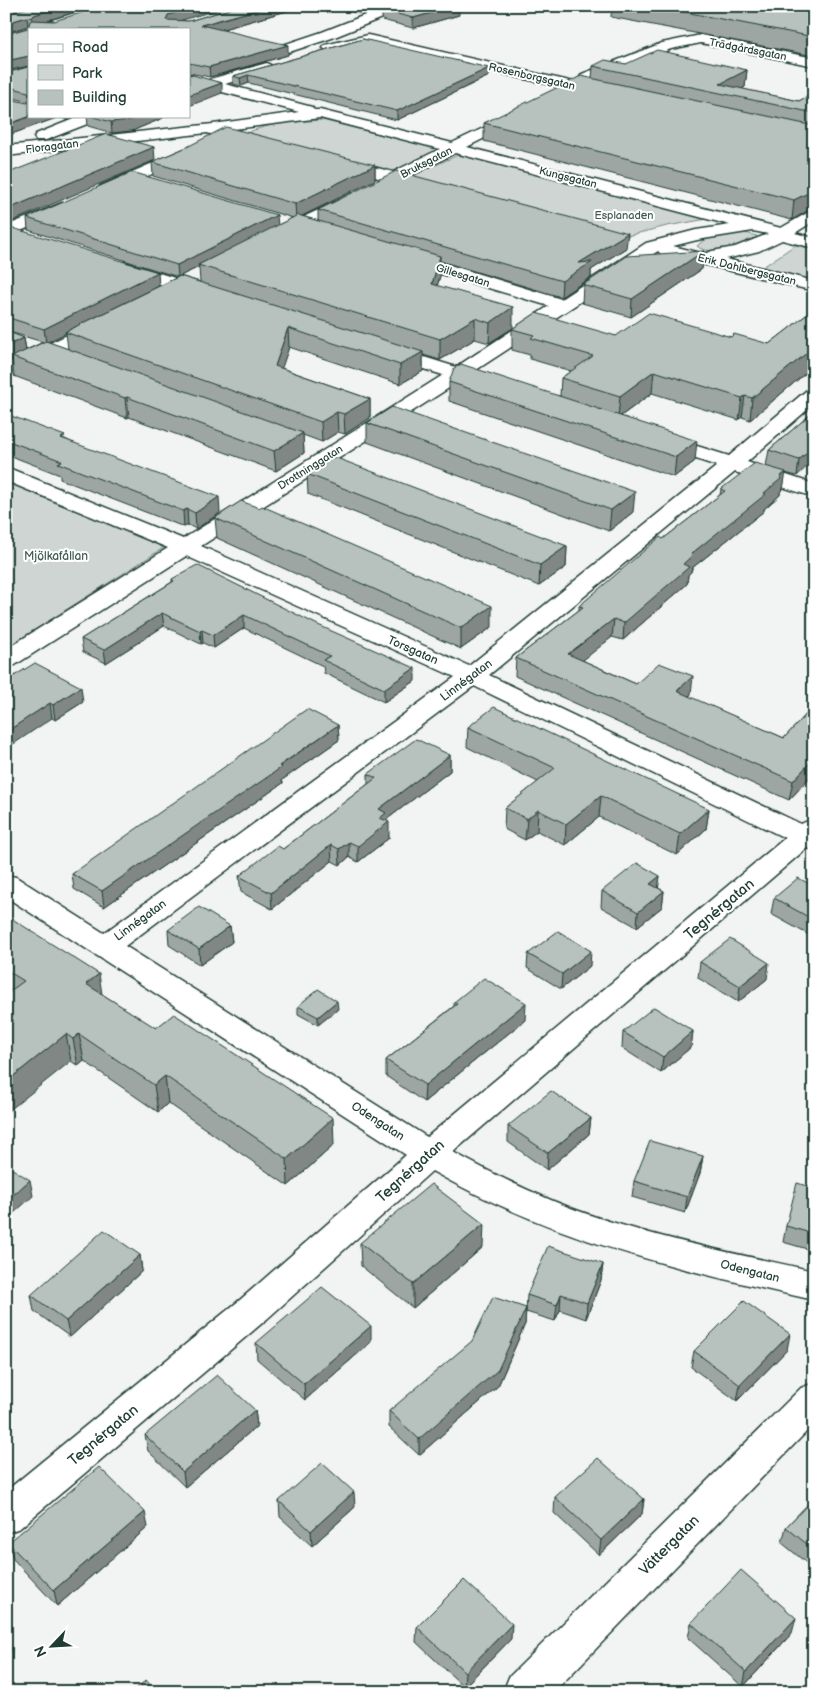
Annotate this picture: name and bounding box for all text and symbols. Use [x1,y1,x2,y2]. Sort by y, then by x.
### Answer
legend [28,28,190,118]
street label: Trädgårdsgatan [708,36,788,63]
text: Road [72,38,108,57]
street label: Rosenborgsgatan [487,60,576,93]
text: Park [72,64,103,83]
text: Building [72,88,127,107]
street label: Floragatan [25,137,79,156]
street label: Bruksgatan [398,144,454,181]
street label: Kungsgatan [538,164,598,191]
park label: Esplanaden [594,209,654,222]
street label: Erik Dahlbergsgatan [696,251,798,288]
street label: Gillesgatan [434,261,491,290]
street label: Drottninggatan [275,442,345,493]
park label: Mjölkafållan [24,549,88,564]
street label: Torsgatan [385,633,441,668]
street label: Linnégatan [437,656,495,705]
street label: Tegnérgatan [680,875,758,944]
street label: Linnégatan [111,896,170,944]
street label: Odengatan [348,1099,407,1144]
street label: Tegnérgatan [372,1136,449,1207]
street label: Odengatan [719,1257,781,1286]
street label: Tegnérgatan [64,1401,142,1470]
street label: Vättergatan [635,1511,704,1580]
north arrow [28,1620,78,1670]
text: N [31,1643,51,1660]

